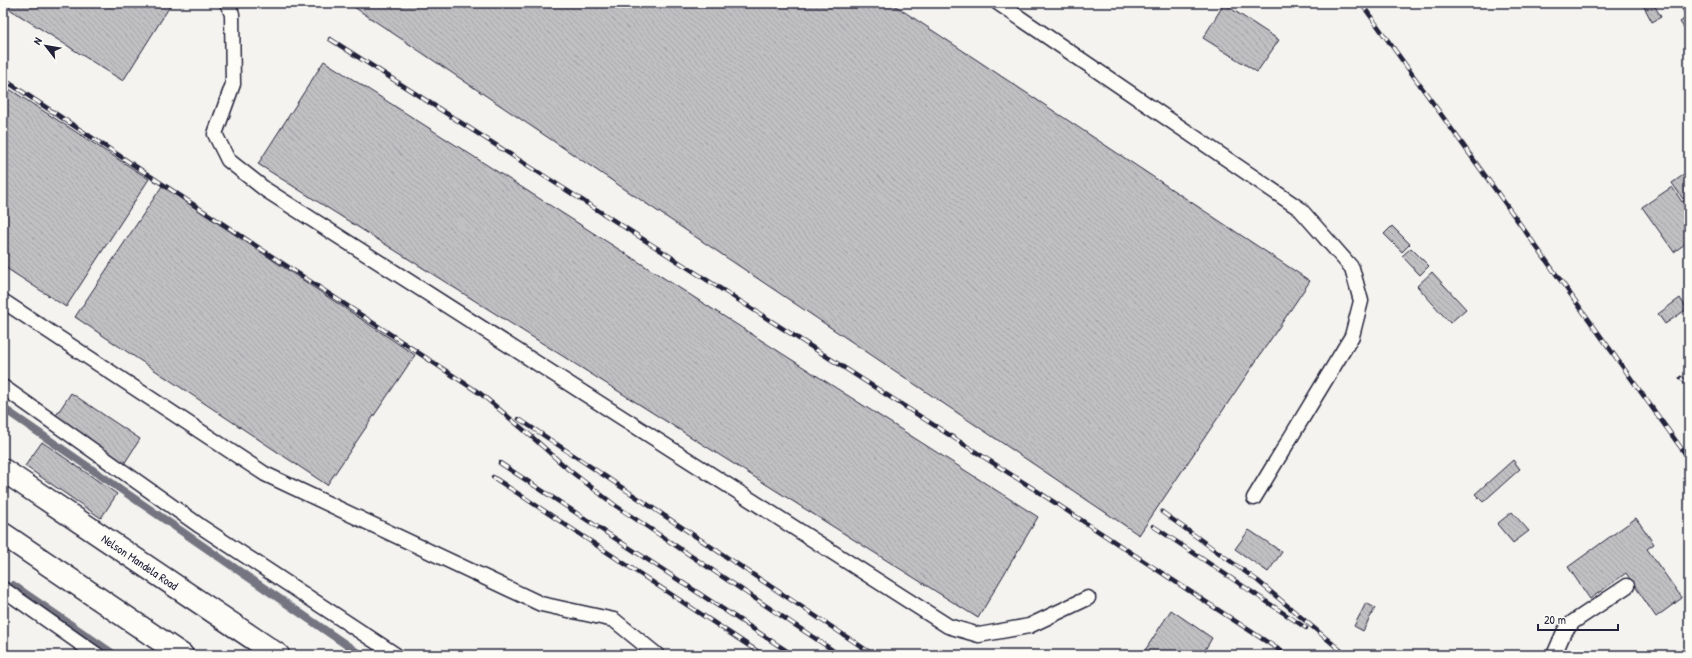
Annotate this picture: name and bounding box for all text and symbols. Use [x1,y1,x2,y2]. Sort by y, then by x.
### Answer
north arrow [26,26,66,66]
text: N [30,35,45,47]
street label: Nelson Mandela Road [98,530,182,594]
scale bar [1538,606,1618,632]
text: 20 m [1544,611,1566,628]

